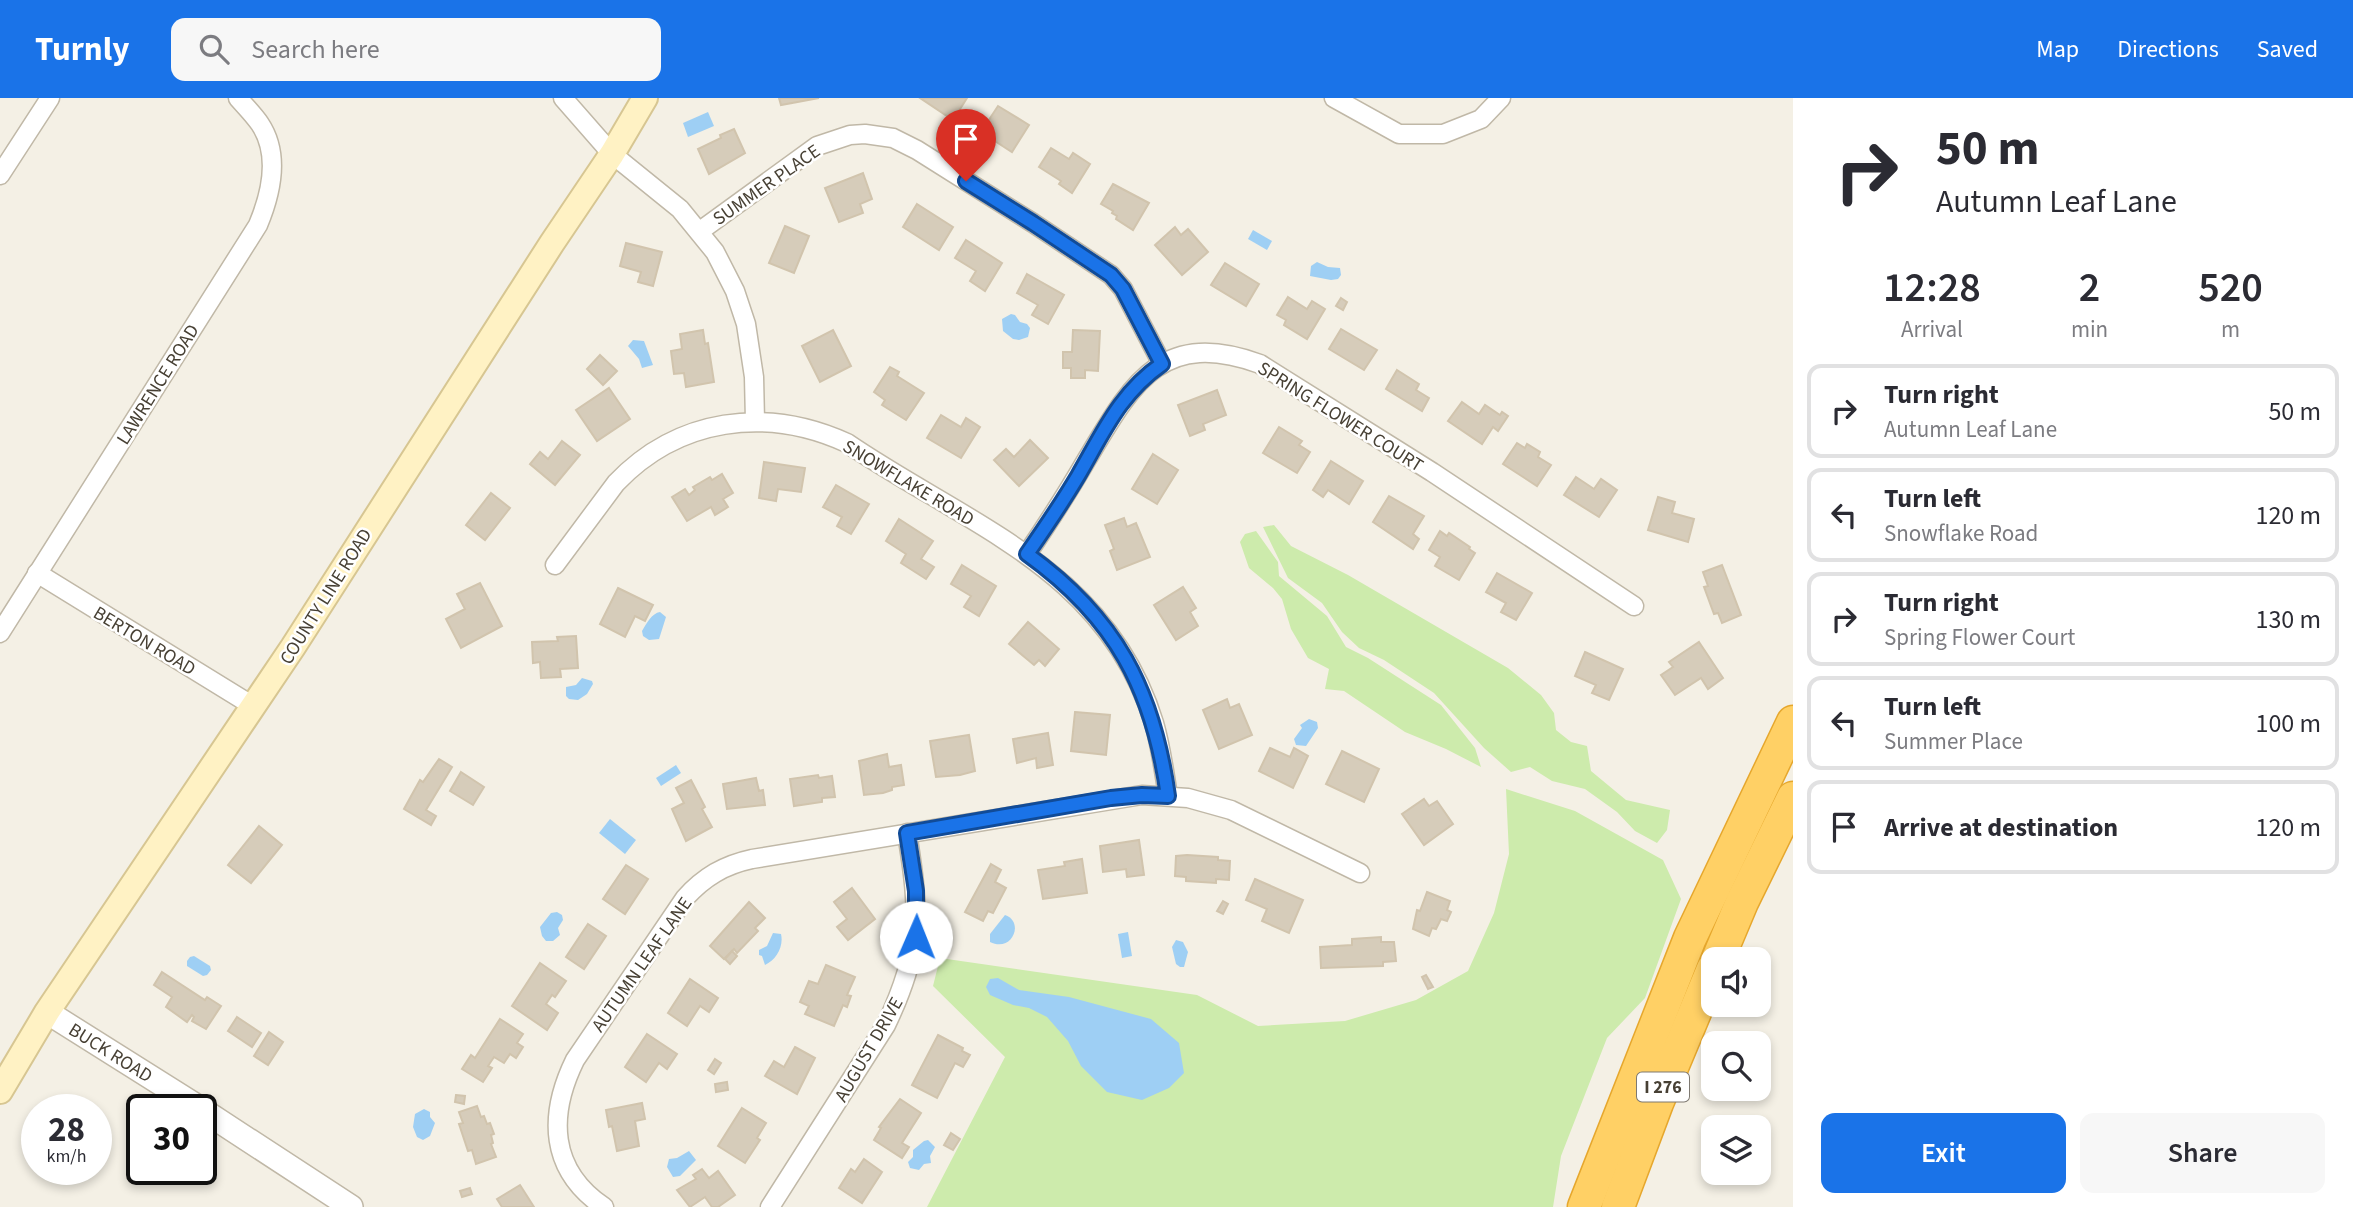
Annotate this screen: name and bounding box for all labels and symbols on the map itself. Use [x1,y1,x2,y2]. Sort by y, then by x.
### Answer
pin [936,109,996,181]
street label: SUMMER PLACE [708,138,826,232]
street label: LAWRENCE ROAD [110,319,206,450]
street label: SPRING FLOWER COURT [1252,355,1428,479]
street label: SNOWFLAKE ROAD [837,433,979,533]
street label: COUNTY LINE ROAD [274,524,379,670]
street label: BERTON ROAD [88,600,201,683]
street label: AUTUMN LEAF LANE [585,892,699,1038]
position arrow [879,900,953,974]
street label: AUGUST DRIVE [828,992,910,1107]
street label: BUCK ROAD [63,1017,157,1090]
road number: I 276 [1637,1072,1689,1102]
speed limit sign: 30 [126,1094,217,1185]

